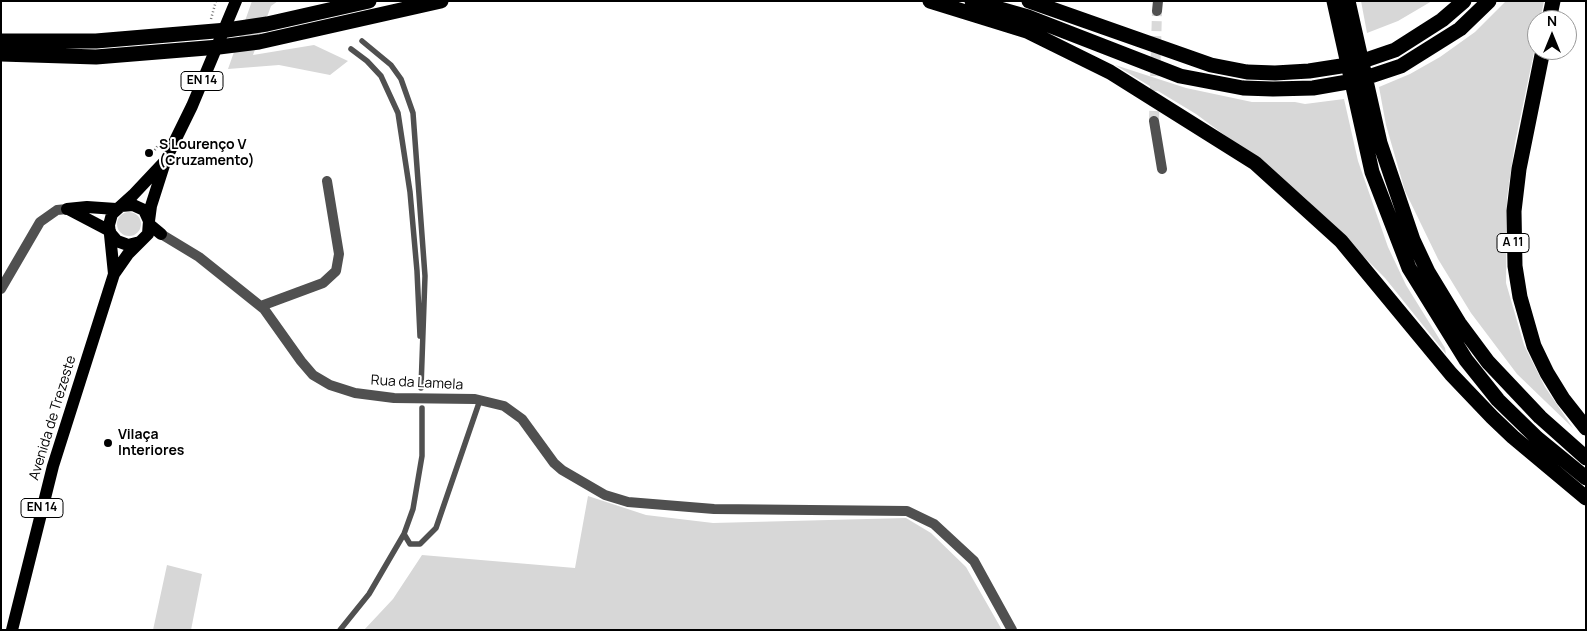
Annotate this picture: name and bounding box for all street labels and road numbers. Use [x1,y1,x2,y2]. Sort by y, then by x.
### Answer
road number: EN 14 [181,72,223,90]
road number: A 11 [1497,234,1529,252]
street label: Avenida de Trezeste [26,354,80,482]
street label: Rua da Lamela [370,372,464,394]
road number: EN 14 [21,498,63,518]

